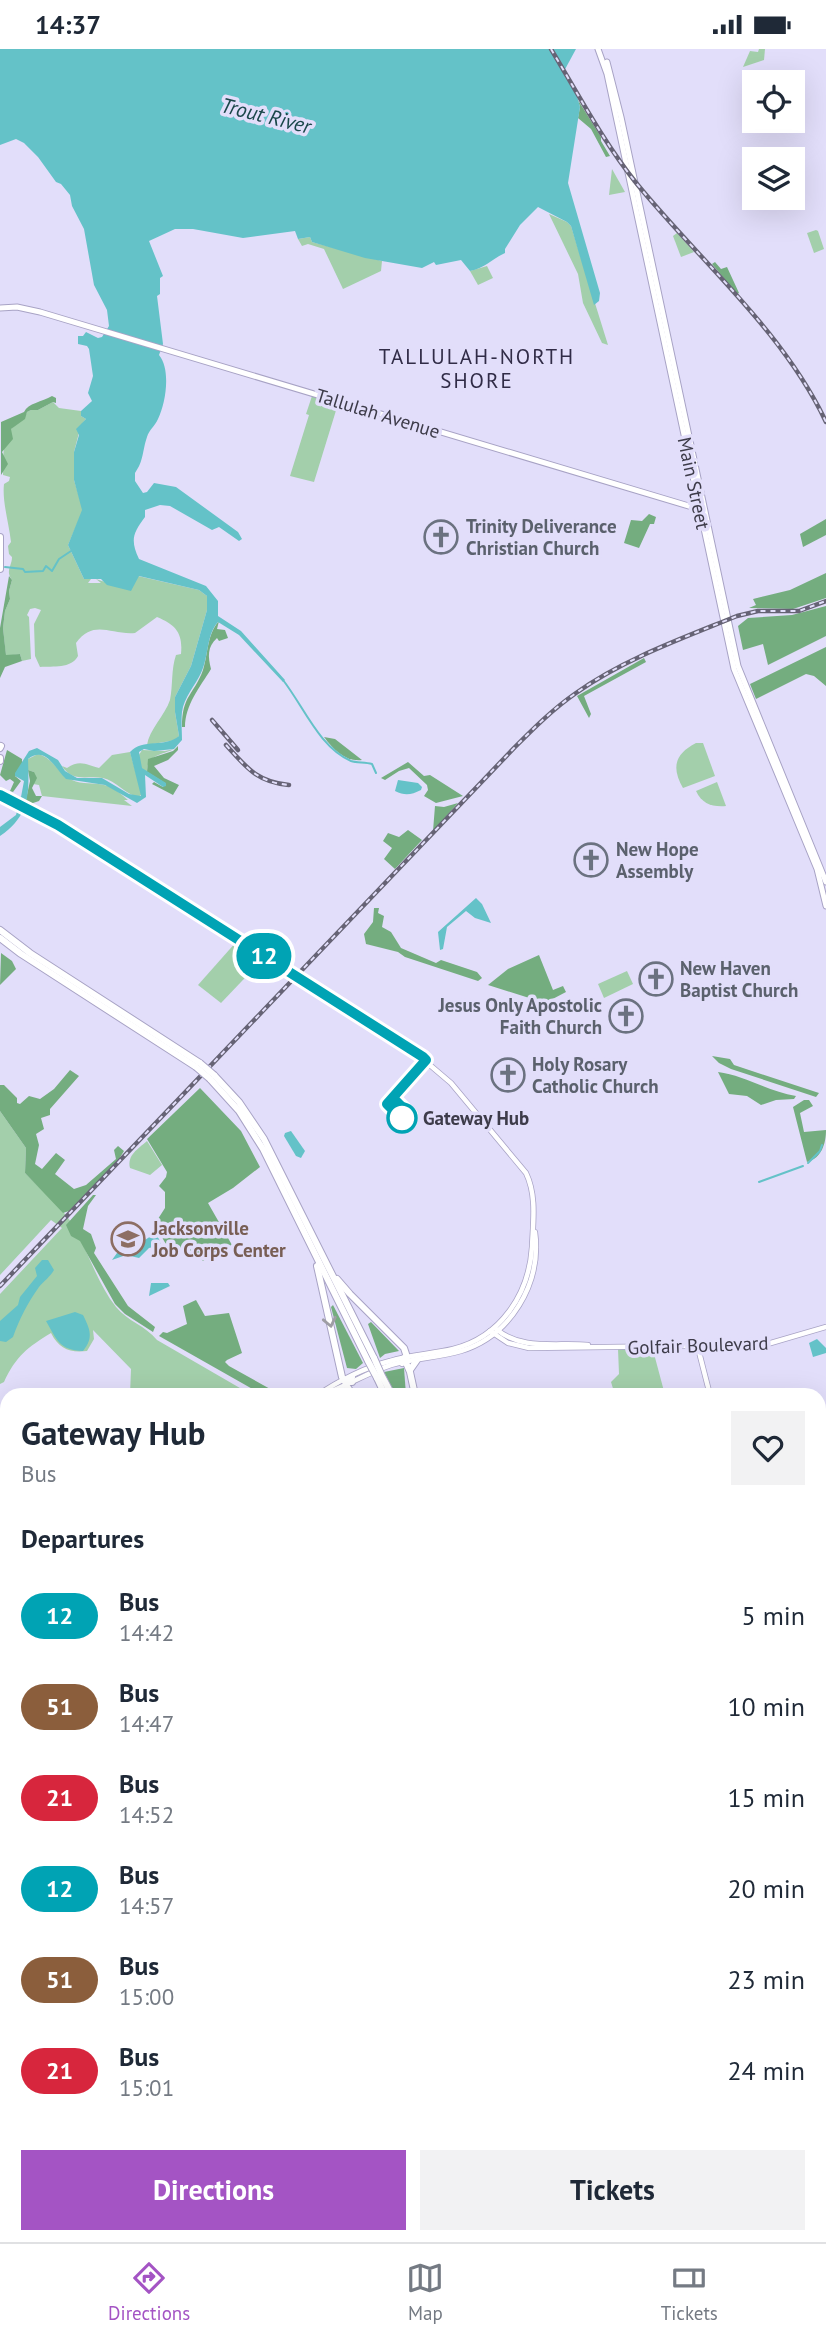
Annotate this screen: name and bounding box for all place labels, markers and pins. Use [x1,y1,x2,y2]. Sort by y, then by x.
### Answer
place label: Trinity Deliverance Christian Church [466,514,617,560]
church icon: Trinity Deliverance Christian Church [422,518,460,556]
place label: New Hope Assembly [616,837,699,883]
church icon: New Hope Assembly [572,841,610,879]
place label: New Haven Baptist Church [680,956,798,1002]
church icon: New Haven Baptist Church [637,960,675,998]
place label: Jesus Only Apostolic Faith Church [437,993,602,1039]
church icon: Jesus Only Apostolic Faith Church [607,997,645,1035]
place label: Holy Rosary Catholic Church [532,1052,659,1098]
church icon: Holy Rosary Catholic Church [489,1056,527,1094]
marker: Gateway Hub [387,1103,417,1133]
place label: Gateway Hub [423,1106,529,1130]
place label: Jacksonville Job Corps Center [151,1216,286,1262]
school or university icon: Jacksonville Job Corps Center [109,1220,147,1258]

